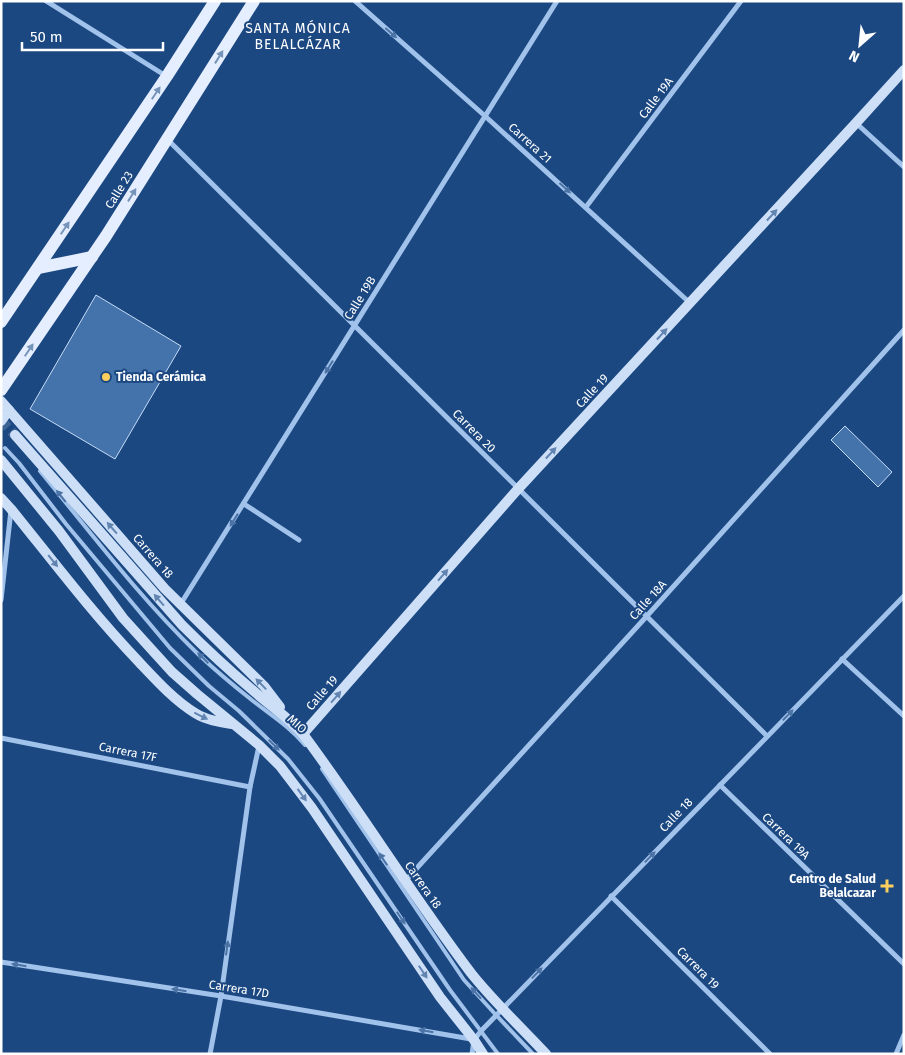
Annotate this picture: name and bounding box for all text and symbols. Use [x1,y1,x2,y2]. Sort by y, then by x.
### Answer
district label: SANTA MÓNICA BELALCÁZAR [245,19,351,53]
scale bar [22,20,164,52]
north arrow [835,20,885,70]
text: 50 m [30,28,63,46]
one-way arrow [385,28,398,39]
text: N [846,46,862,66]
one-way arrow [214,51,224,64]
street label: Calle 19A [636,75,676,121]
one-way arrow [151,86,160,100]
street label: Carrera 21 [505,120,555,166]
street label: Calle 23 [102,169,136,211]
one-way arrow [558,182,570,194]
one-way arrow [128,188,137,201]
one-way arrow [766,209,778,221]
one-way arrow [60,221,70,235]
street label: Calle 19B [341,274,379,322]
one-way arrow [656,328,668,340]
one-way arrow [24,343,34,357]
one-way arrow [325,361,334,374]
place label: Tienda Cerámica [116,370,206,384]
marker: Tienda Cerámica [100,371,112,383]
street label: Calle 19 [573,371,611,411]
street label: Carrera 20 [450,407,499,456]
one-way arrow [545,447,557,459]
one-way arrow [56,490,67,503]
one-way arrow [229,513,238,527]
one-way arrow [107,522,118,535]
street label: Carrera 18 [130,531,176,581]
one-way arrow [48,554,59,567]
one-way arrow [437,569,449,581]
street label: Calle 18A [627,577,669,623]
one-way arrow [154,593,165,606]
one-way arrow [197,652,209,664]
street label: Calle 19 [303,673,341,713]
one-way arrow [255,678,267,690]
one-way arrow [330,690,341,703]
one-way arrow [782,710,794,722]
one-way arrow [194,712,208,720]
street label: MIO [284,712,310,736]
one-way arrow [268,739,280,751]
street label: Carrera 17F [98,740,158,765]
one-way arrow [297,788,307,801]
street label: Calle 18 [657,795,696,835]
street label: Carrera 19A [759,810,813,862]
one-way arrow [644,851,656,863]
one-way arrow [378,852,388,866]
street label: Carrera 18 [402,859,445,912]
place label: Centro de Salud Belalcazar [789,872,876,900]
marker: Centro de Salud Belalcazar [880,879,894,893]
one-way arrow [396,911,406,925]
one-way arrow [224,940,232,956]
street label: Carrera 19 [674,944,722,992]
one-way arrow [10,961,26,969]
one-way arrow [418,966,428,979]
one-way arrow [531,968,543,980]
street label: Carrera 17D [208,977,270,1001]
one-way arrow [171,985,187,993]
one-way arrow [470,986,481,999]
one-way arrow [418,1026,434,1034]

